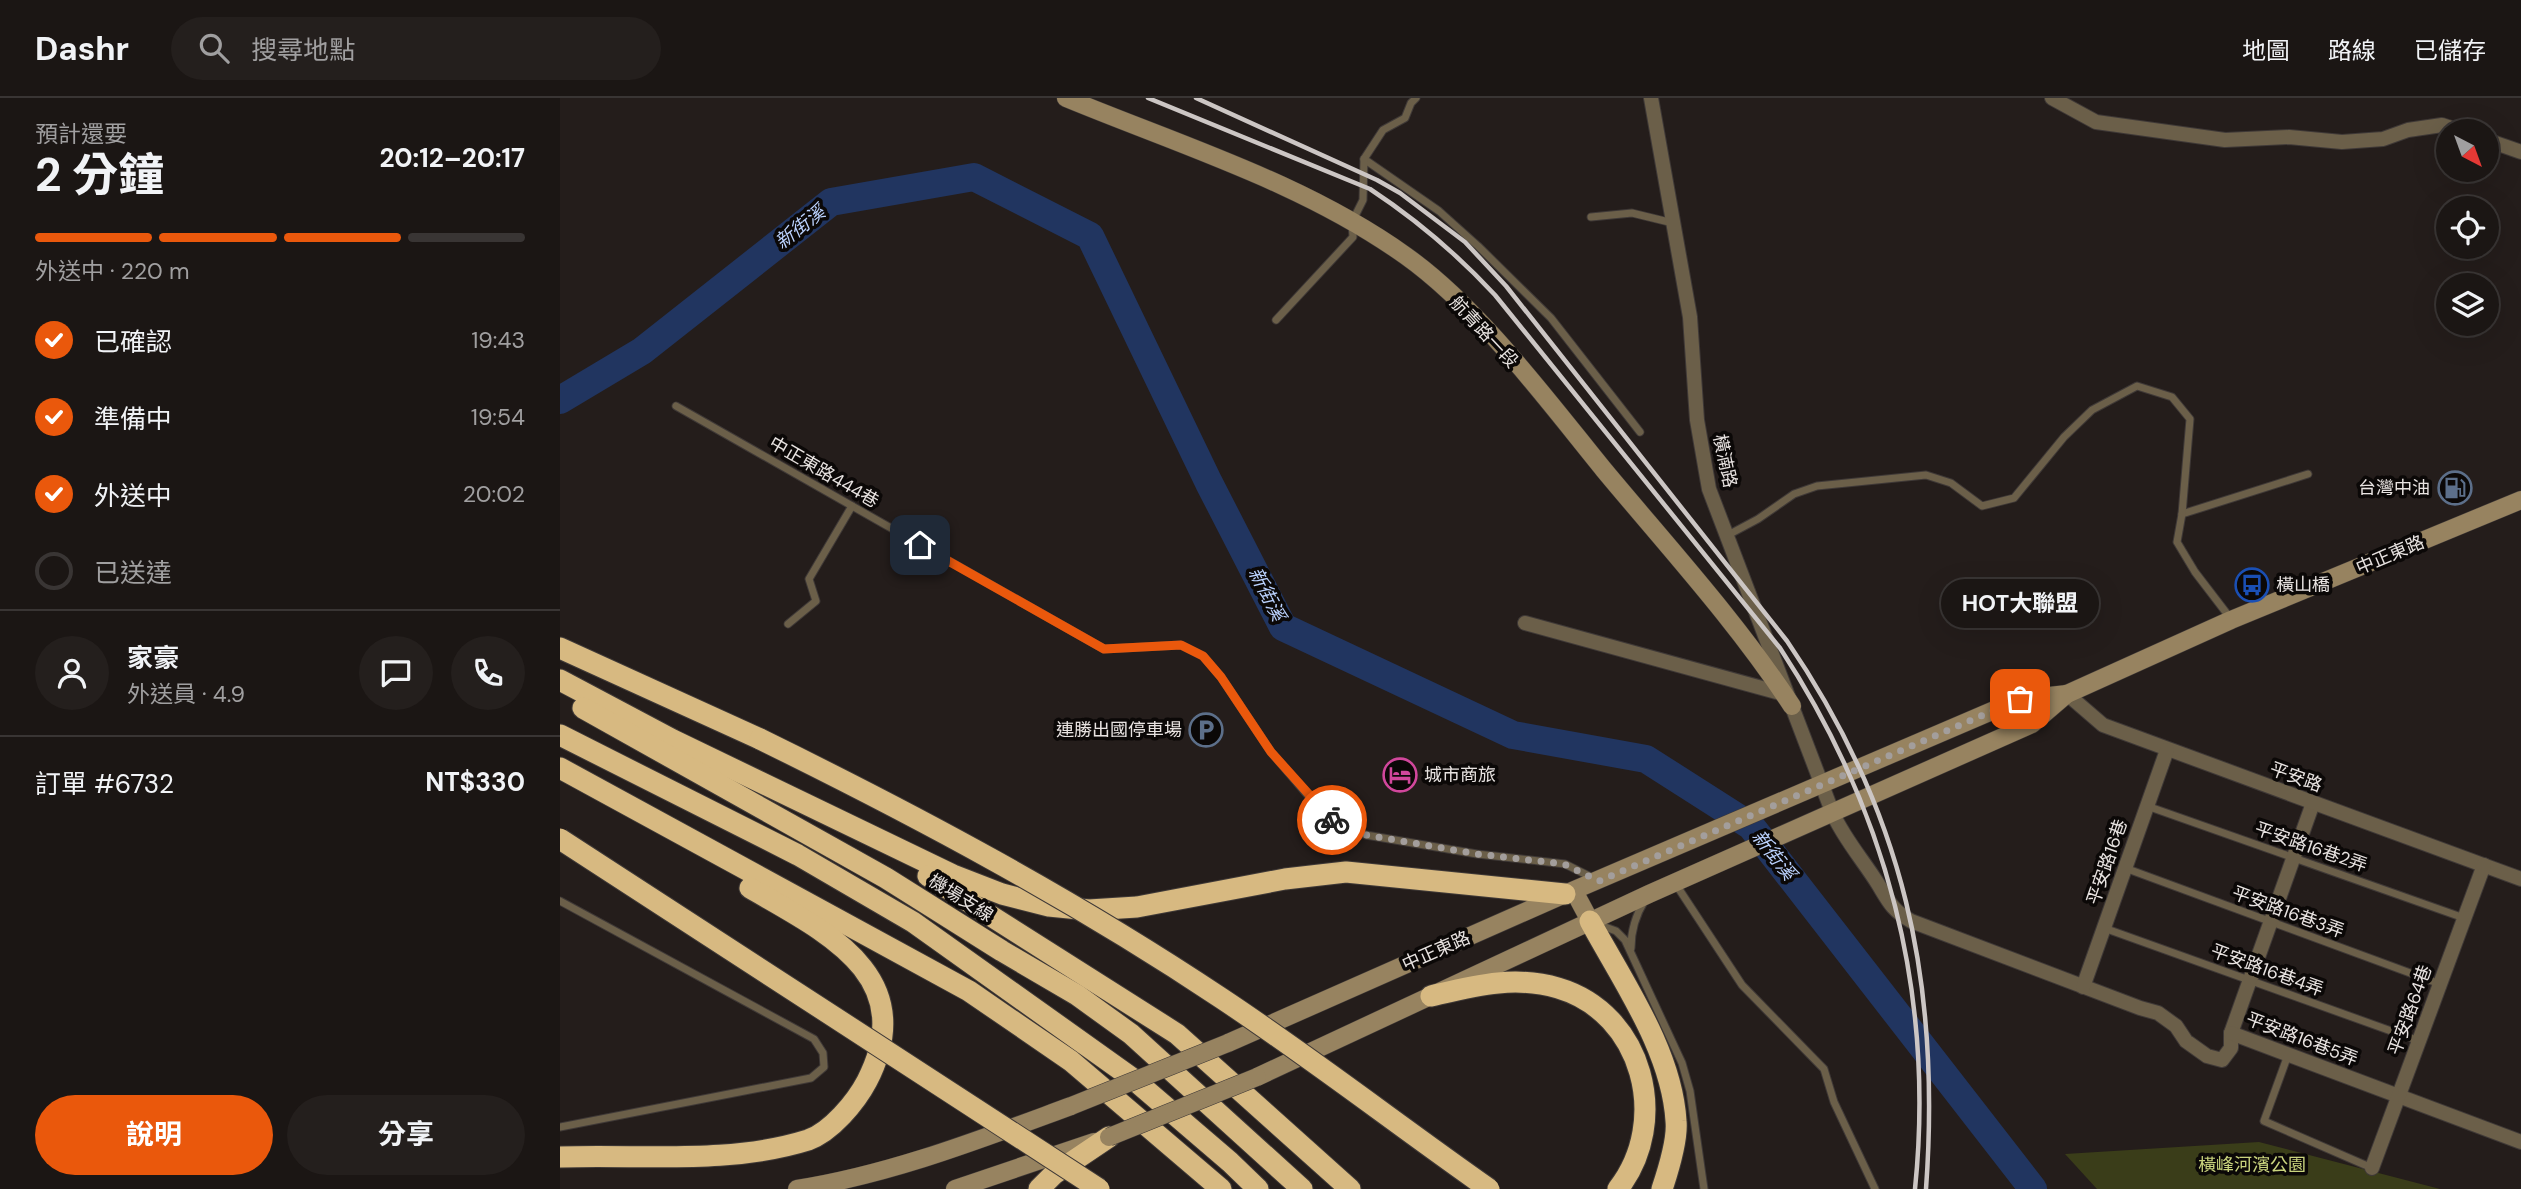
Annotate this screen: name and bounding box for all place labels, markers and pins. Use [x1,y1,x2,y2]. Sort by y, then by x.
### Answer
fuel station icon: 台灣中油 [2436,469,2474,507]
place label: 台灣中油 [2358,476,2430,500]
pin [890,515,950,575]
bus stop icon: 橫山橋 [2233,566,2271,604]
place label: 橫山橋 [2276,573,2330,597]
callout: HOT大聯盟 [1941,580,2099,629]
pin [1990,669,2050,729]
parking icon: 連勝出國停車場 [1187,711,1225,749]
place label: 連勝出國停車場 [1056,718,1182,742]
hotel icon: 城市商旅 [1381,756,1419,794]
place label: 城市商旅 [1424,763,1496,787]

